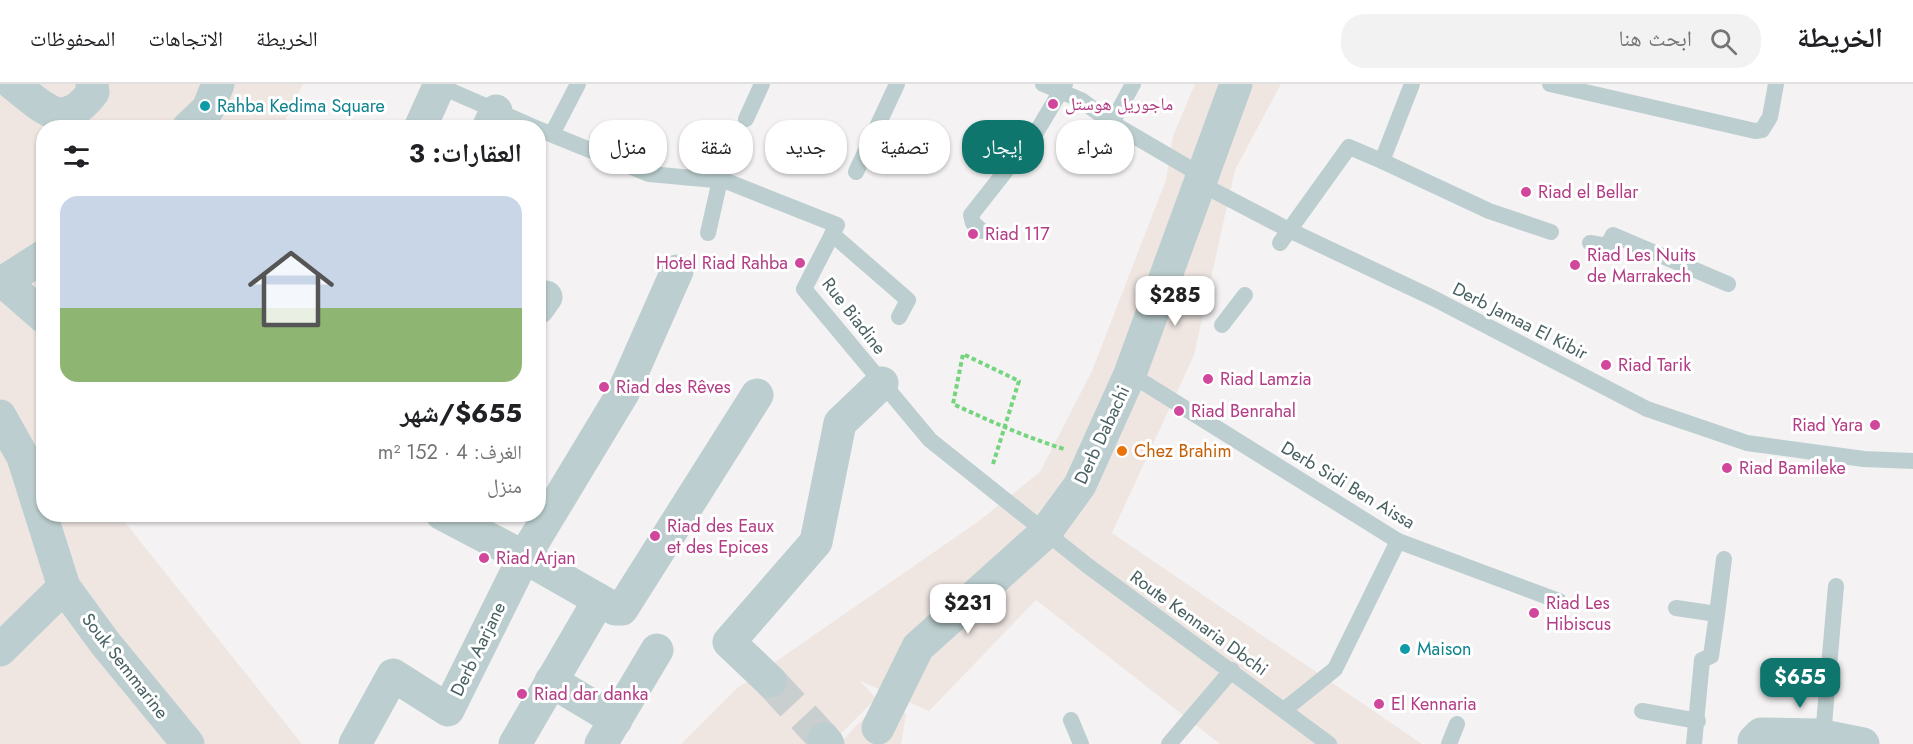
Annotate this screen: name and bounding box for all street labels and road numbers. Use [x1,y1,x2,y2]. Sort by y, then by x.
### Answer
street label: Rue Biadine [816,272,892,360]
street label: Derb Jamaa El Kibir [1448,276,1593,367]
street label: Derb Dabachi [1068,382,1136,488]
street label: Derb Sidi Ben Aissa [1276,435,1420,535]
street label: Route Kennaria Dbchi [1125,564,1273,682]
street label: Derb Aarjane [444,597,512,701]
street label: Souk Semmarine [75,608,175,724]

